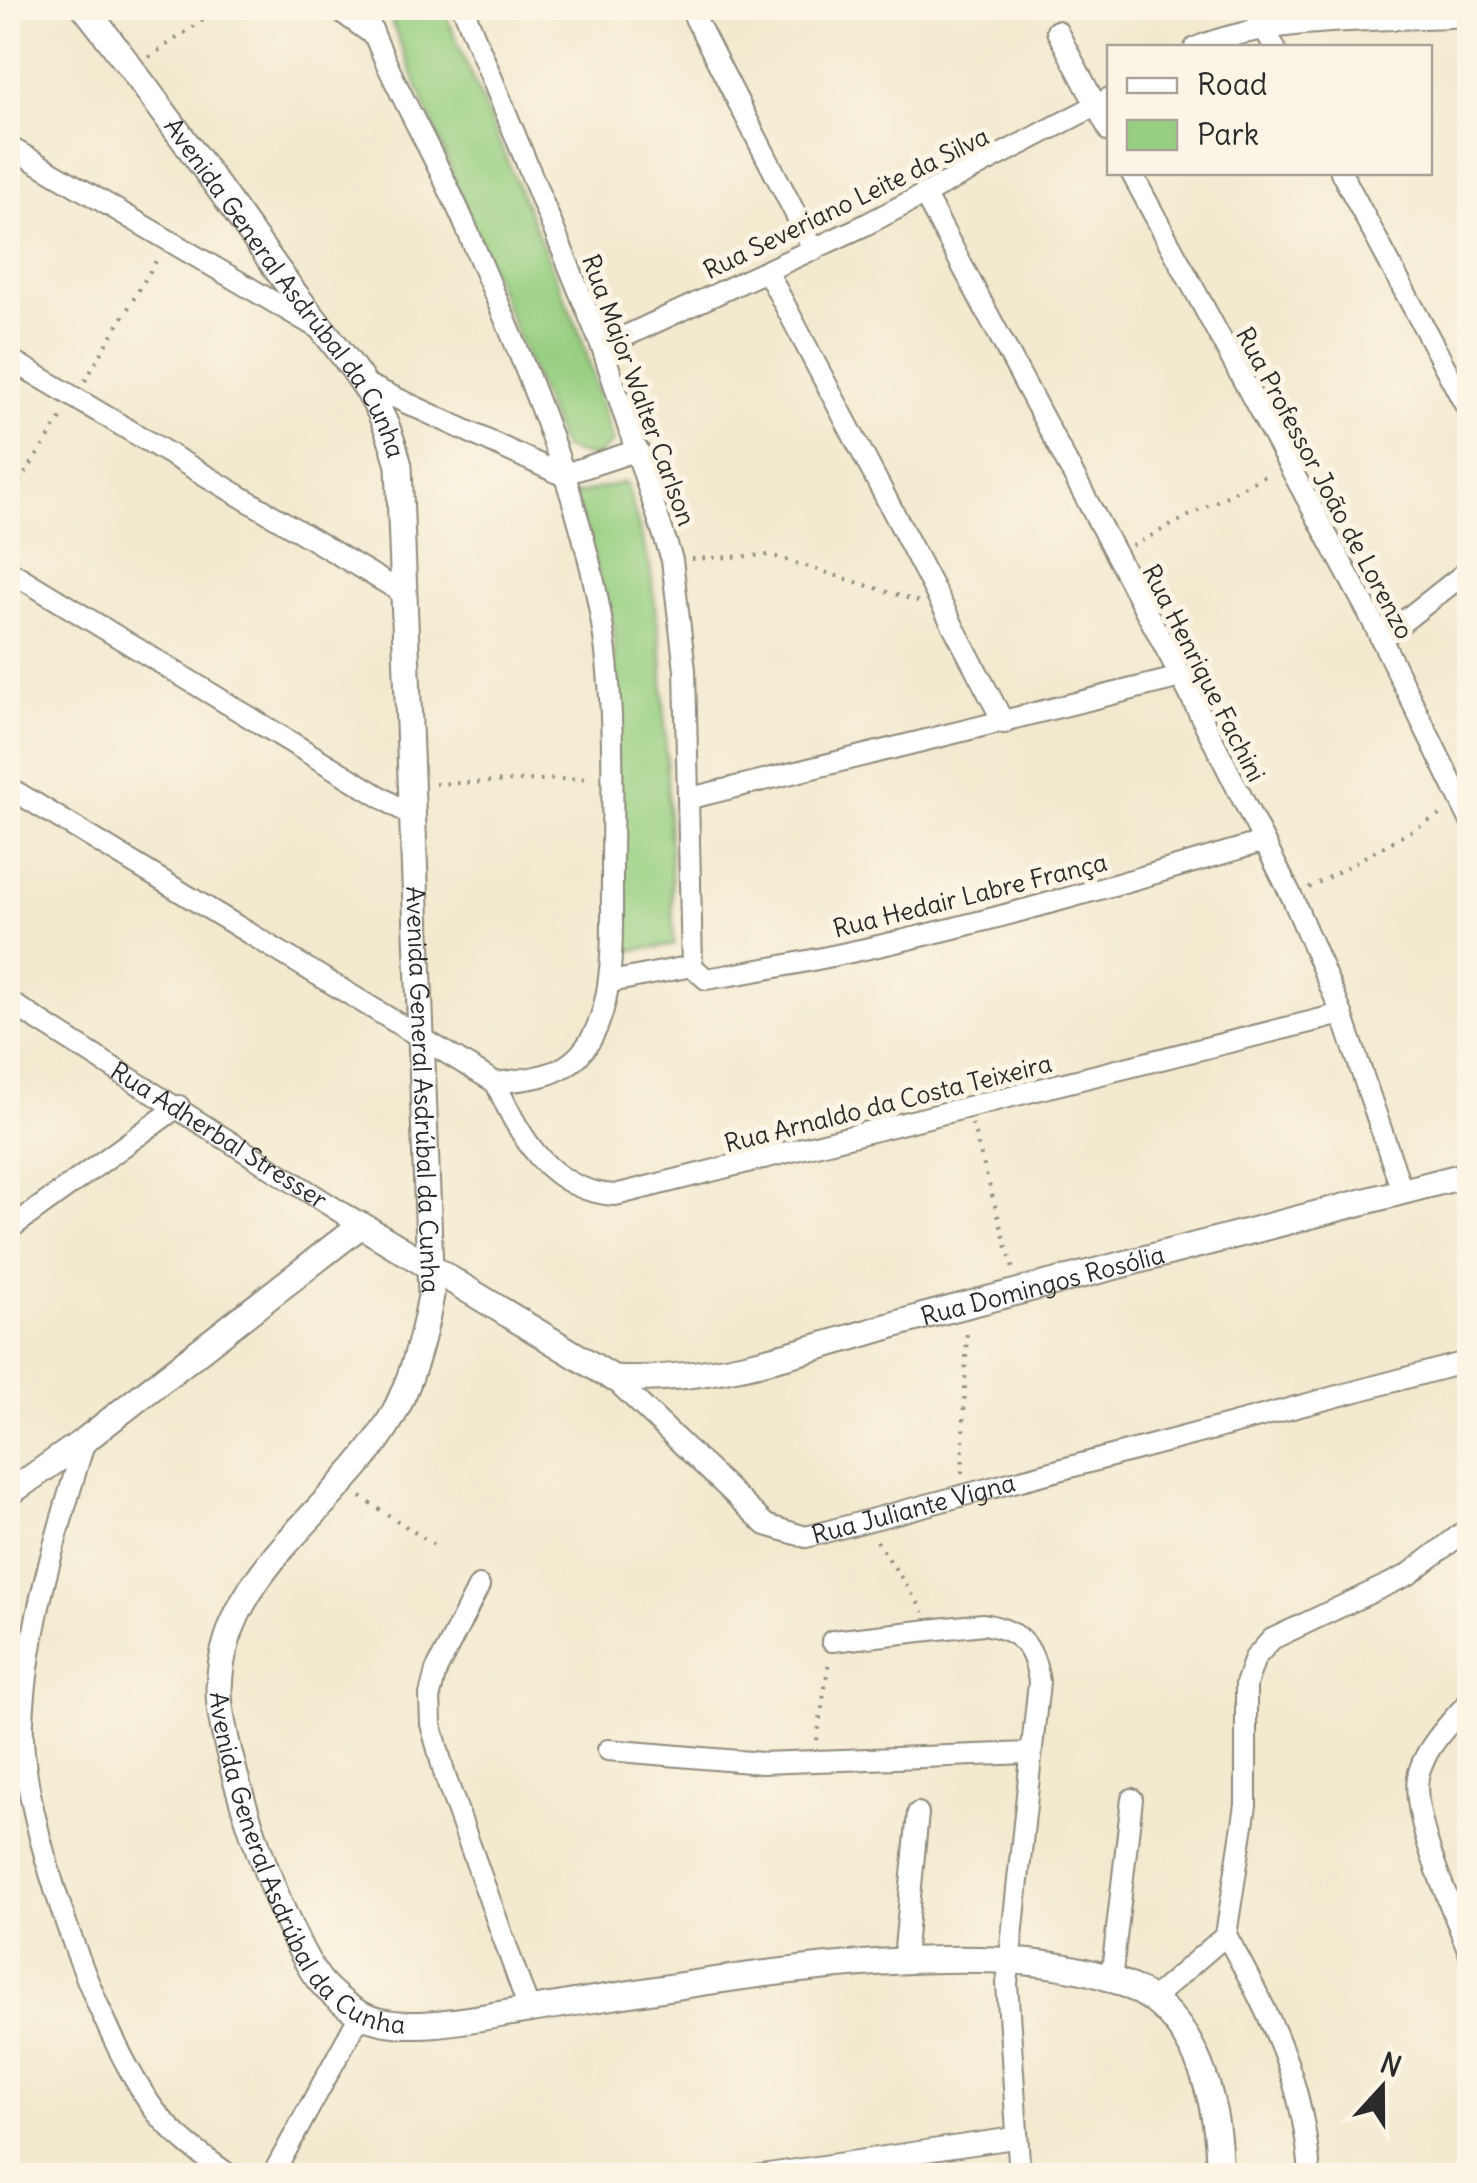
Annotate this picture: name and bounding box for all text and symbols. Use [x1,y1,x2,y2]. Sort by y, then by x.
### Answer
legend [1107,45,1432,175]
text: Road [1197,65,1267,103]
street label: Avenida General Asdrúbal da Cunha [157,111,412,462]
text: Park [1197,115,1259,153]
street label: Rua Severiano Leite da Silva [698,120,994,286]
street label: Rua Major Walter Carlson [575,250,703,530]
street label: Rua Professor João de Lorenzo [1229,322,1421,644]
street label: Rua Henrique Fachini [1135,559,1273,787]
street label: Rua Hedair Labre França [830,845,1110,945]
street label: Avenida General Asdrúbal da Cunha [399,886,447,1294]
street label: Rua Arnaldo da Costa Teixeira [721,1047,1055,1159]
street label: Rua Adherbal Stresser [105,1054,333,1216]
street label: Rua Domingos Rosólia [917,1238,1168,1332]
street label: Rua Juliante Vigna [808,1466,1019,1551]
street label: Avenida General Asdrúbal da Cunha [203,1691,407,2041]
north arrow [1332,2038,1432,2138]
text: N [1375,2044,1406,2085]

